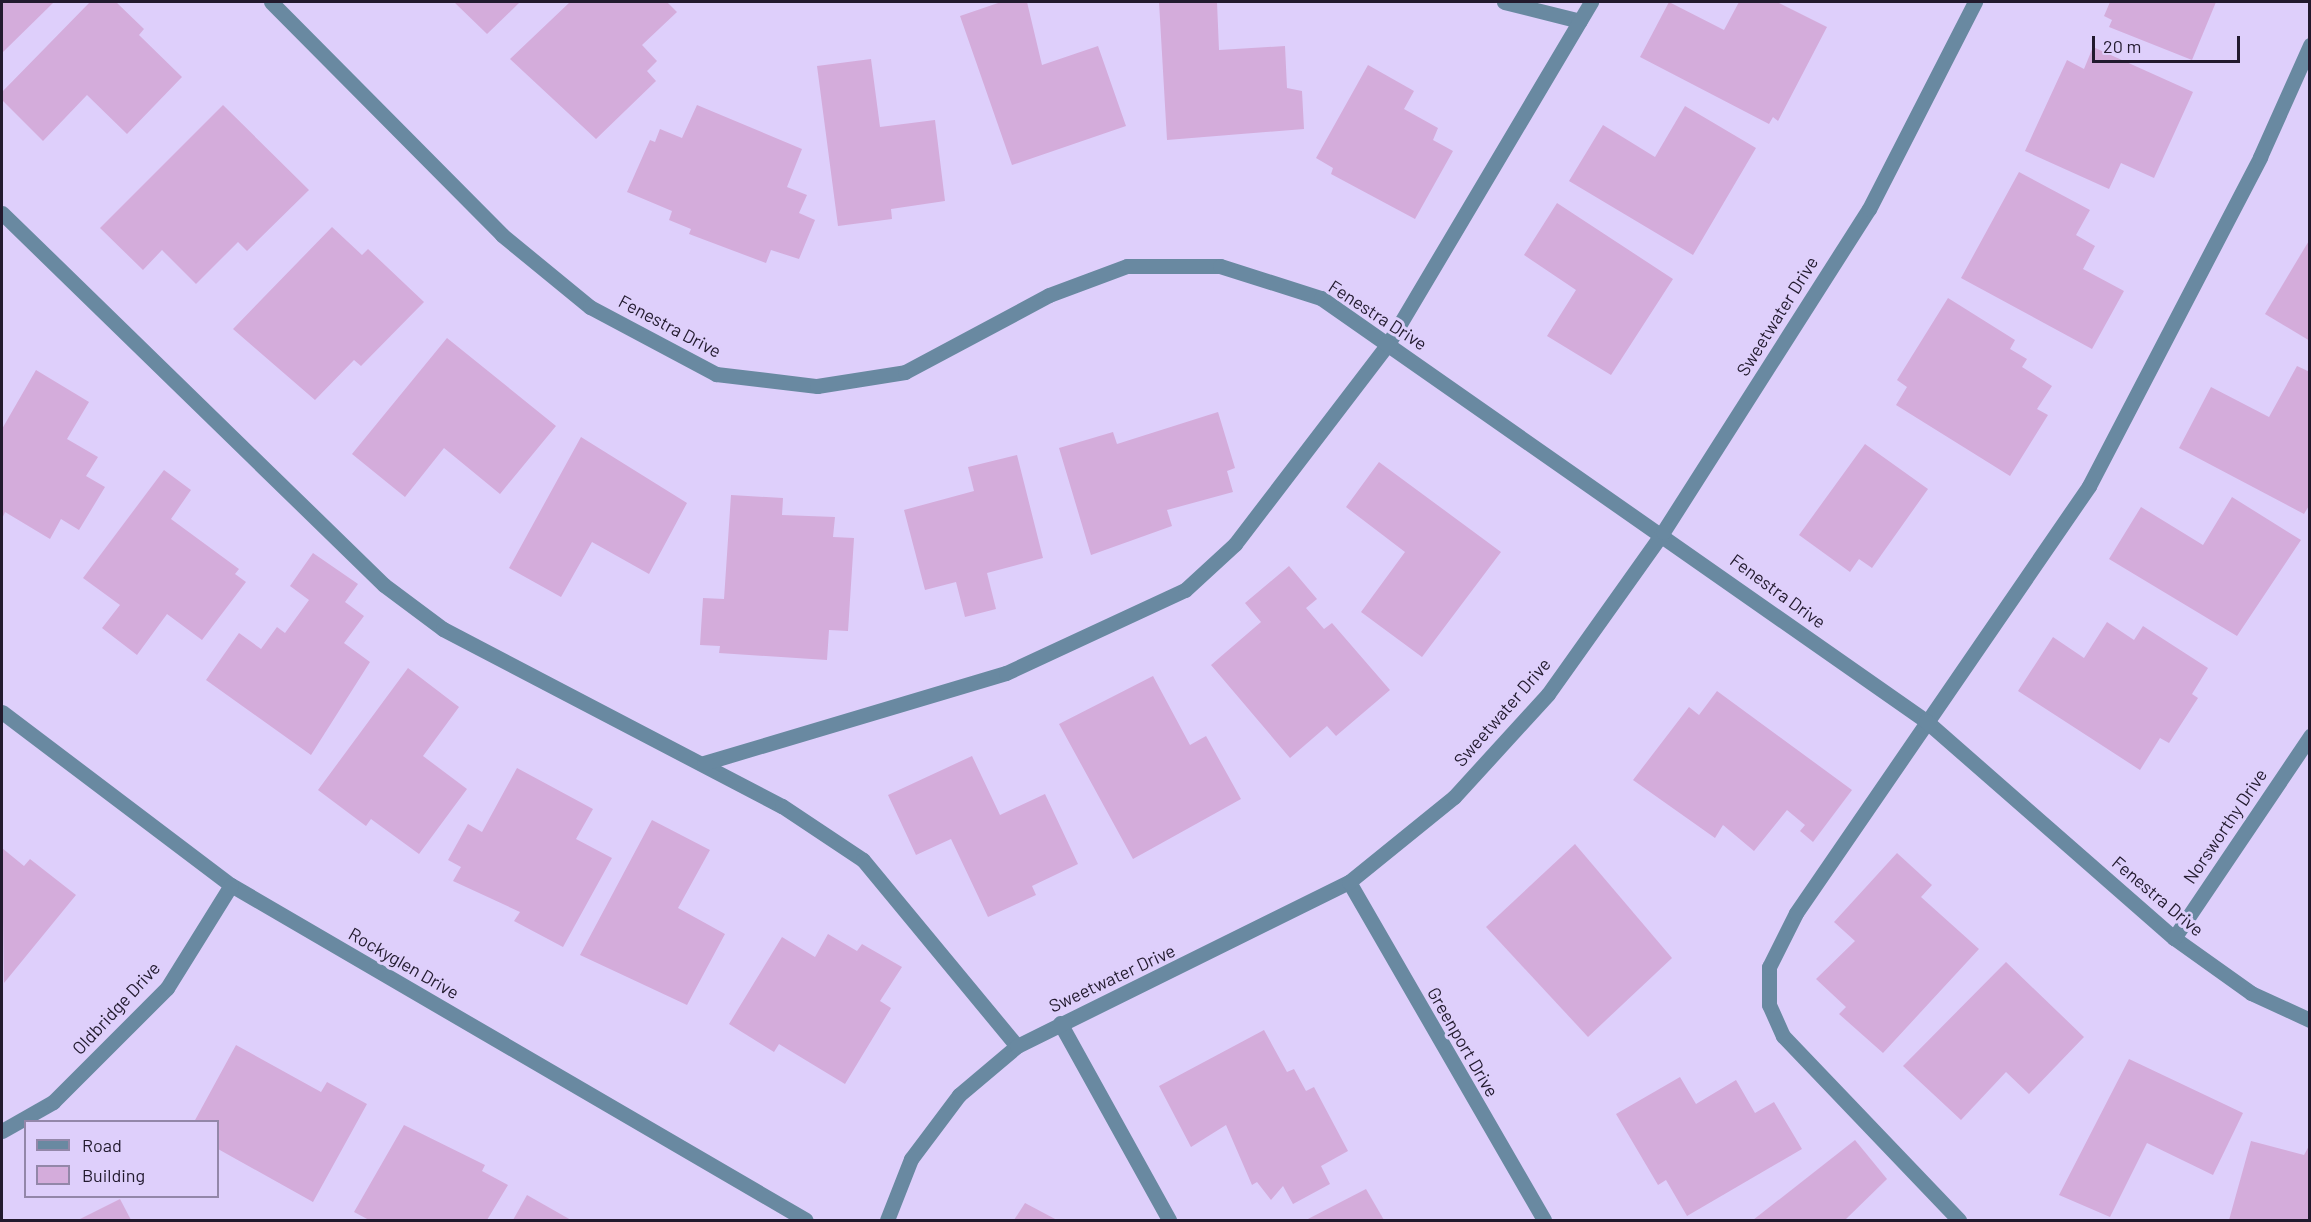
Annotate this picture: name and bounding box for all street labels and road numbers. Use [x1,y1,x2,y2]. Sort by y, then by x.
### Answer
street label: Sweetwater Drive [1732,252,1822,380]
street label: Fenestra Drive [1325,275,1431,355]
street label: Fenestra Drive [615,290,725,362]
street label: Fenestra Drive [1726,549,1830,633]
street label: Sweetwater Drive [1449,653,1555,771]
street label: Norsworthy Drive [2179,764,2271,888]
street label: Fenestra Drive [2108,852,2208,940]
street label: Rockyglen Drive [345,923,463,1003]
street label: Sweetwater Drive [1045,939,1179,1017]
street label: Oldbridge Drive [68,957,164,1059]
street label: Greenport Drive [1423,983,1503,1101]

